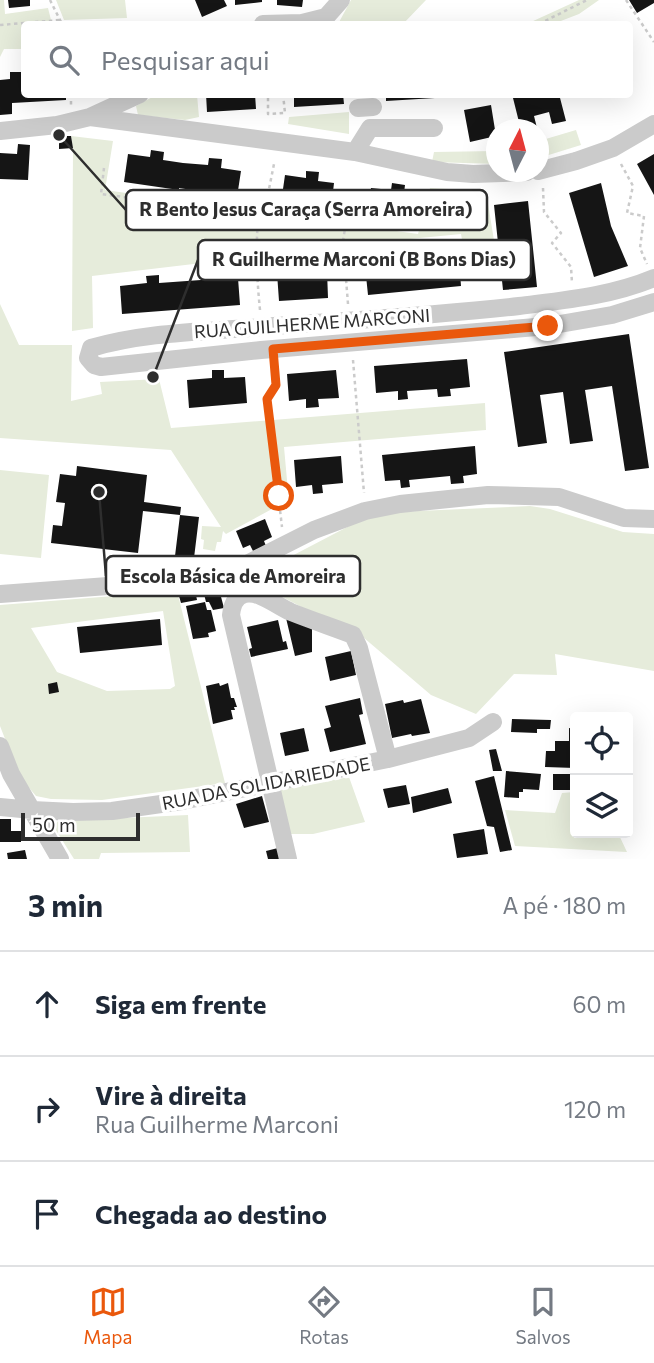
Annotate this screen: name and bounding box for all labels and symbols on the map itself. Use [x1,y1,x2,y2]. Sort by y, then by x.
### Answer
north arrow [486,119,549,182]
callout: R Bento Jesus Caraça (Serra Amoreira) [126,190,487,230]
text: R Bento Jesus Caraça (Serra Amoreira) [139,197,473,220]
callout: R Guilherme Marconi (B Bons Dias) [198,240,531,280]
text: R Guilherme Marconi (B Bons Dias) [212,247,516,270]
street label: RUA GUILHERME MARCONI [193,304,431,342]
route end [532,310,563,341]
route start [263,480,294,511]
callout: Escola Básica de Amoreira [106,556,360,596]
text: Escola Básica de Amoreira [120,564,346,587]
street label: RUA DA SOLIDARIEDADE [160,752,372,814]
scale bar [21,810,140,842]

